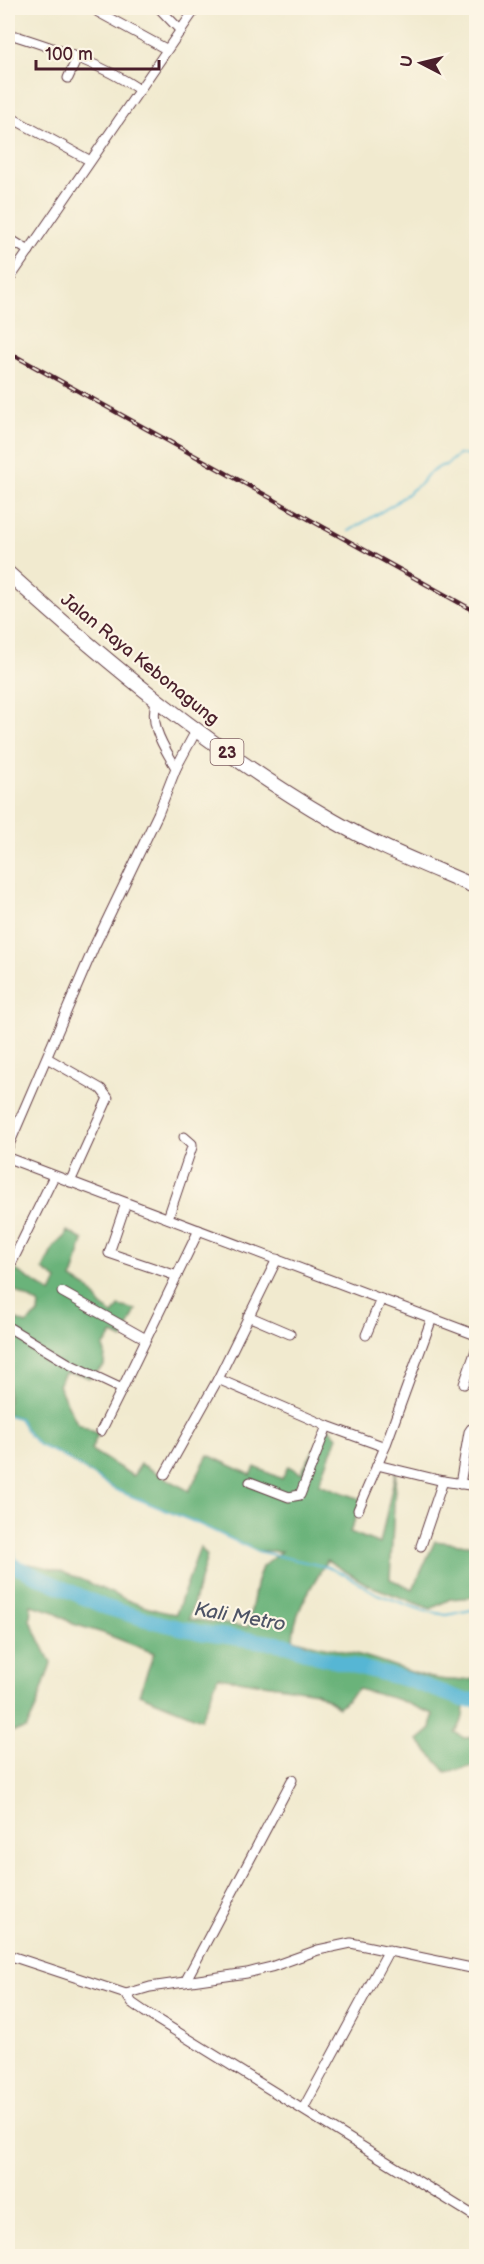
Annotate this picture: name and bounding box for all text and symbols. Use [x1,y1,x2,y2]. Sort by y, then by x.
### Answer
scale bar [36,33,159,71]
north arrow [391,33,451,93]
text: 100 m [45,44,93,65]
text: U [397,55,418,68]
street label: Jalan Raya Kebonagung [56,589,223,730]
road number: 23 [210,739,244,765]
water label: Kali Metro [192,1597,287,1637]

